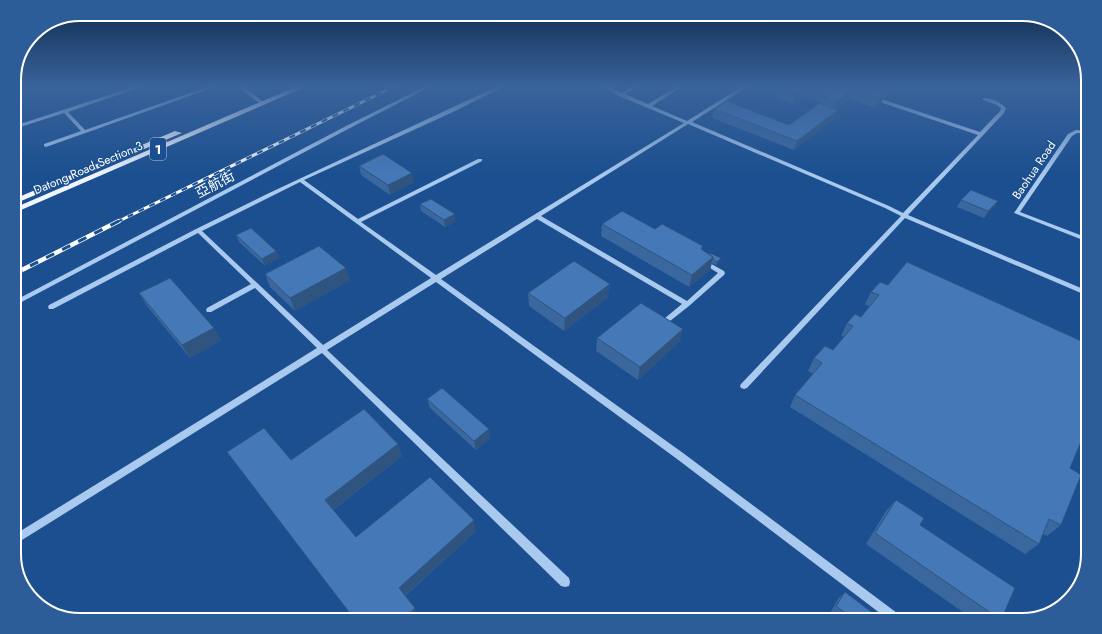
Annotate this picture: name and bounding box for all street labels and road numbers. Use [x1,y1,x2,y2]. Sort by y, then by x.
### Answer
street label: Datong Road Section 3 [31,137,146,199]
street label: Baohua Road [1008,137,1060,203]
road number: 1 [150,138,166,160]
street label: 亞航街 [192,165,238,203]

